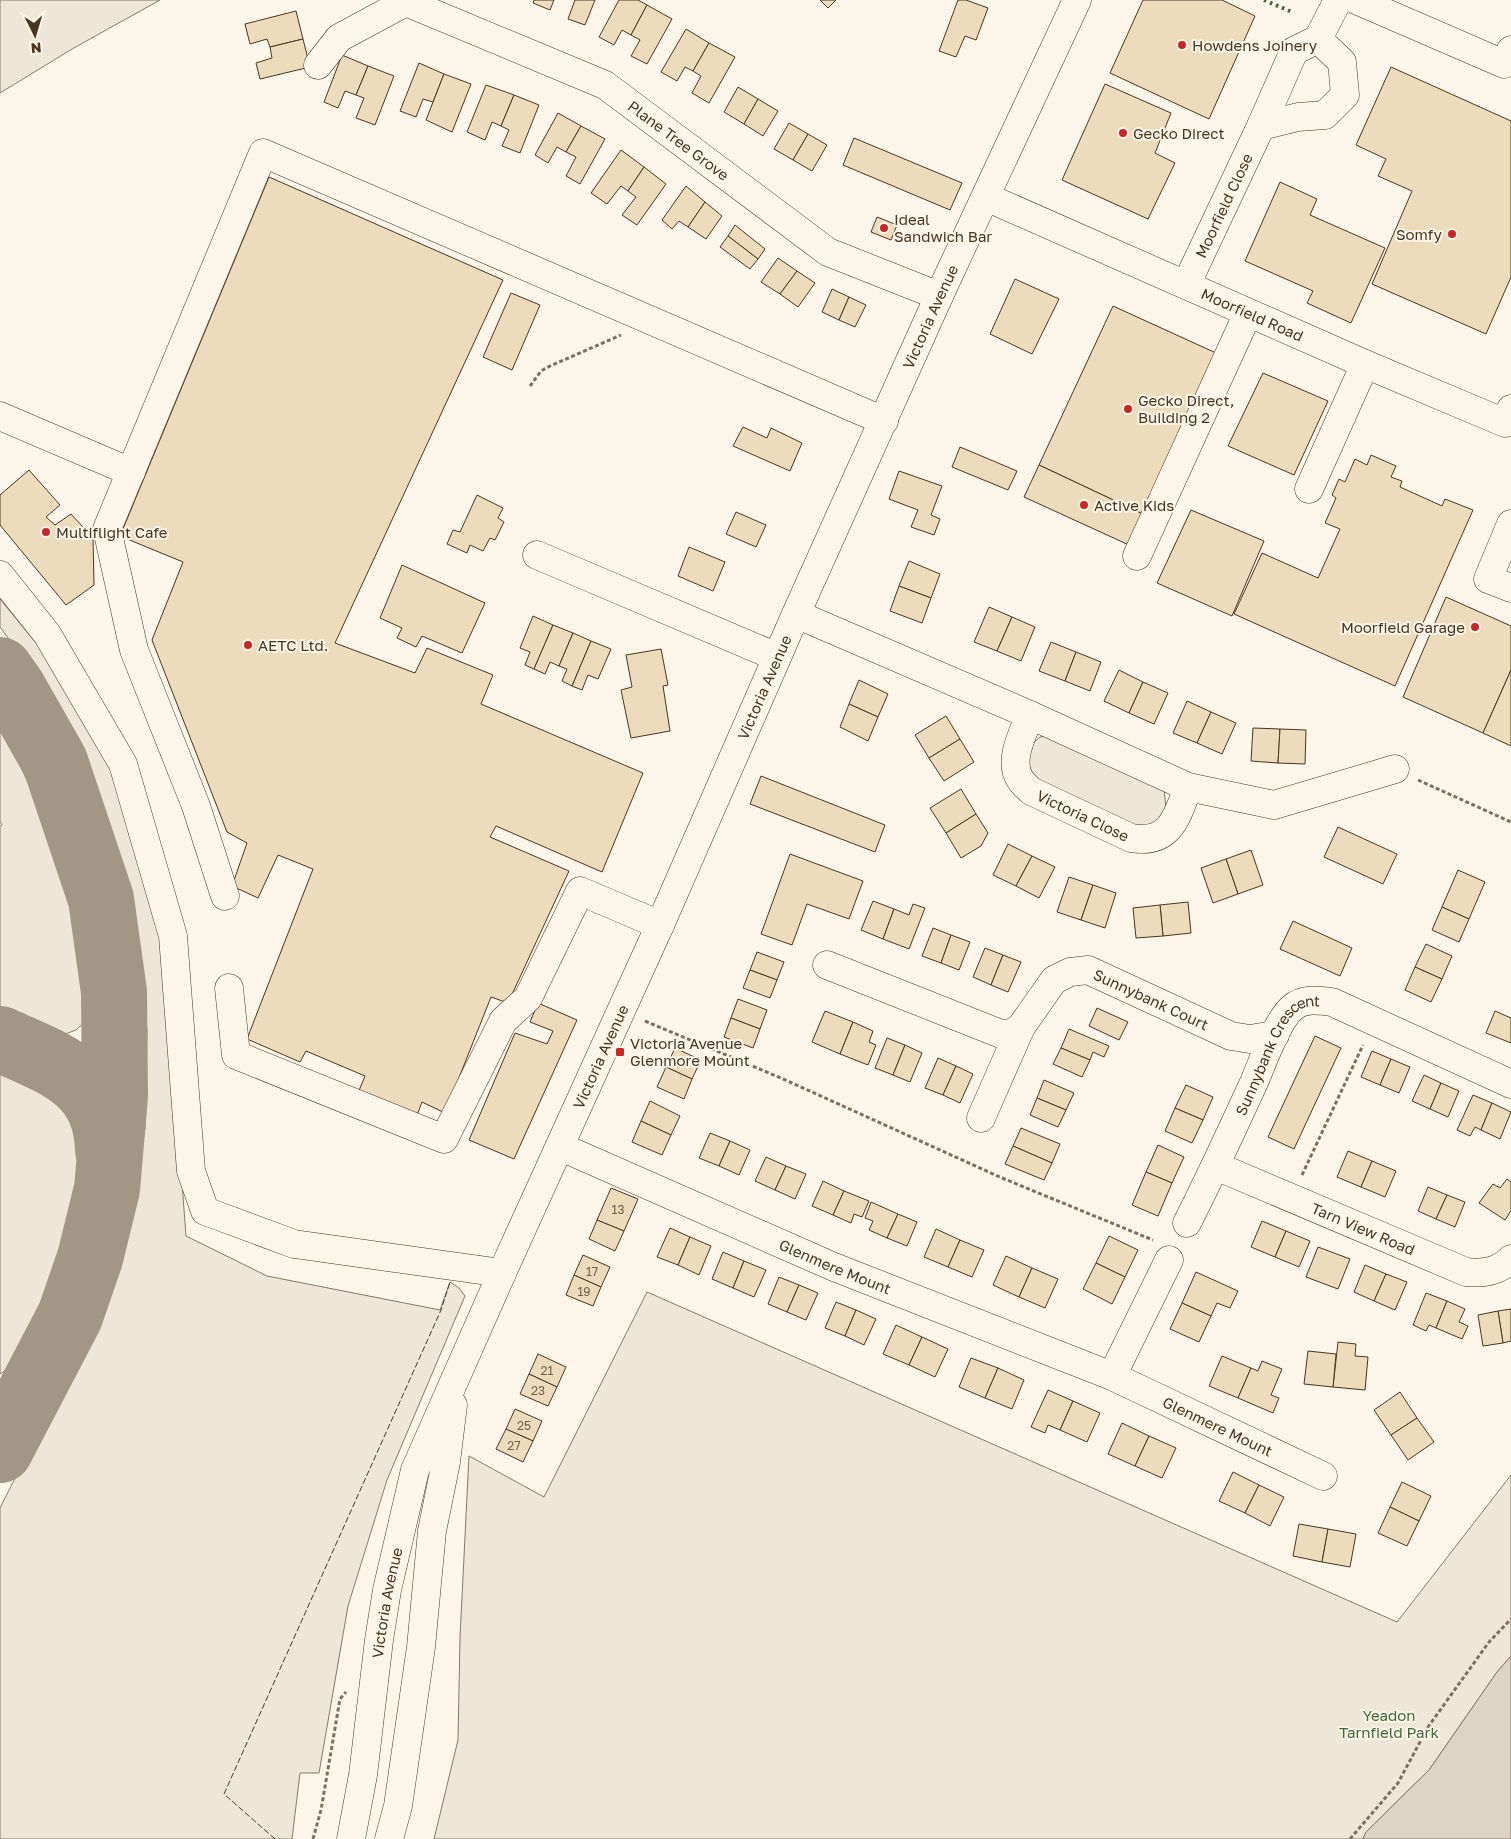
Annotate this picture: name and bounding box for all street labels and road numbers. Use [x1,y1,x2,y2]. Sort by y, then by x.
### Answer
street label: Plane Tree Grove [625,97,733,184]
street label: Moorfield Close [1191,150,1256,261]
street label: Victoria Avenue [898,261,961,372]
street label: Moorfield Road [1198,284,1306,345]
street label: Victoria Avenue [733,632,795,742]
street label: Victoria Close [1034,786,1132,845]
street label: Sunnybank Court [1091,965,1212,1033]
street label: Sunnybank Crescent [1231,991,1320,1118]
street label: Victoria Avenue [569,1001,632,1111]
street label: Tarn View Road [1309,1199,1418,1258]
street label: Glenmere Mount [776,1235,894,1297]
street label: Glenmere Mount [1160,1392,1276,1460]
street label: Victoria Avenue [368,1545,406,1659]

